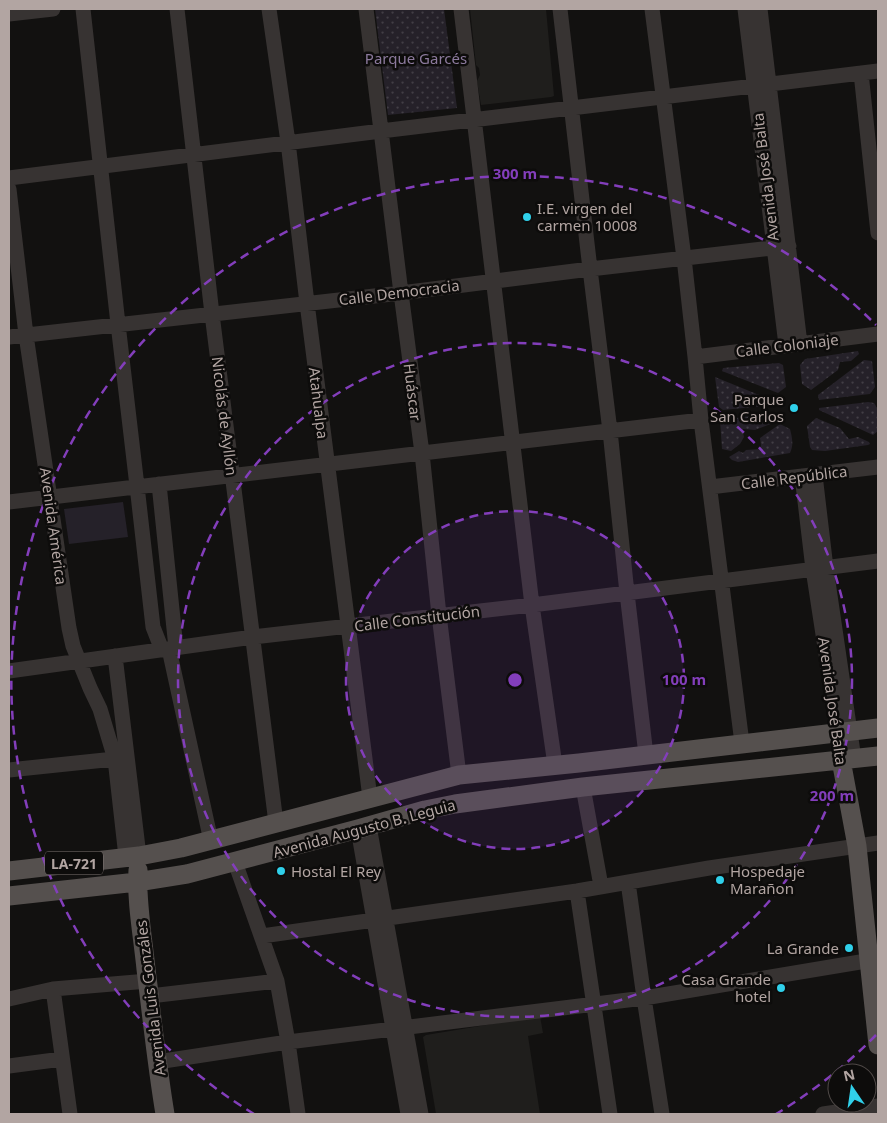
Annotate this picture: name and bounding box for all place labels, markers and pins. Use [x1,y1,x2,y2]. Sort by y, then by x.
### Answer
place label: I.E. virgen del carmen 10008 [537,198,637,235]
marker: I.E. virgen del carmen 10008 [521,211,533,223]
place label: Parque San Carlos [710,389,784,426]
marker: Parque San Carlos [788,402,800,414]
centre of rings [506,671,524,689]
place label: Hostal El Rey [291,861,382,881]
place label: Hospedaje Marañon [730,861,805,898]
marker: Hostal El Rey [275,865,287,877]
marker: Hospedaje Marañon [714,874,726,886]
place label: La Grande [767,938,839,958]
marker: La Grande [843,942,855,954]
place label: Casa Grande hotel [681,969,771,1006]
marker: Casa Grande hotel [775,982,787,994]

